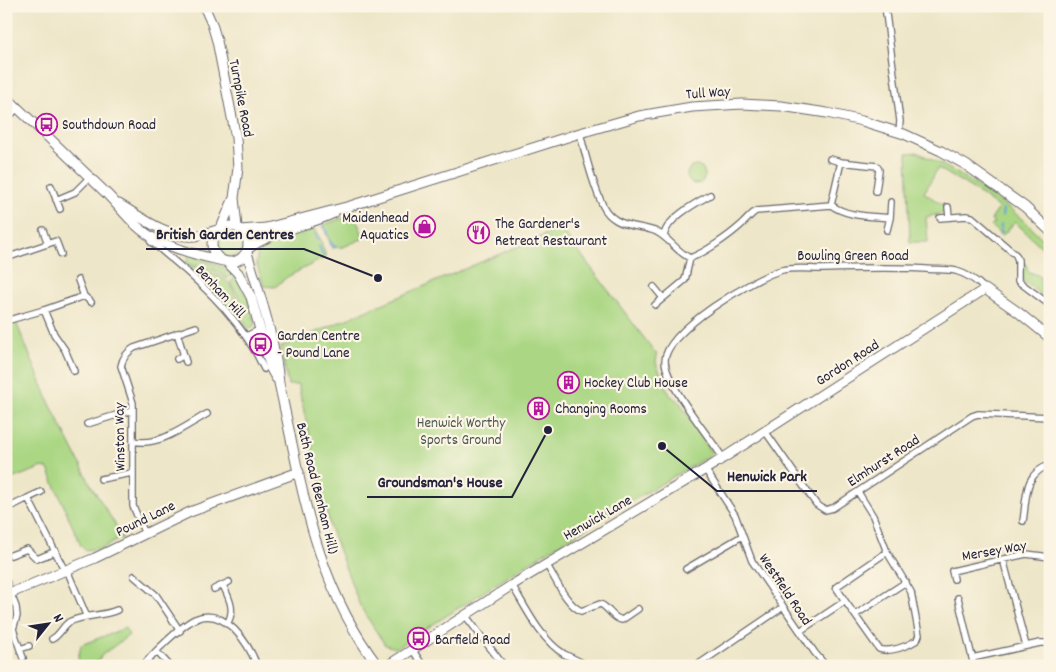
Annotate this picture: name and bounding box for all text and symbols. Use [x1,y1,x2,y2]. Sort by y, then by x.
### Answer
street label: Turnpike Road [222,58,258,139]
street label: Tull Way [685,81,732,107]
bus stop icon: Southdown Road [34,112,58,136]
place label: Southdown Road [62,115,156,137]
place label: Maidenhead Aquatics [342,208,409,247]
shop icon: Maidenhead Aquatics [413,214,437,238]
place label: The Gardener's Retreat Restaurant [495,214,607,253]
callout: British Garden Centres [146,218,304,249]
restaurant icon: The Gardener's Retreat Restaurant [467,220,491,244]
text: British Garden Centres [156,224,294,247]
street label: Bowling Green Road [797,246,909,268]
street label: Benham Hill [189,261,250,324]
place label: Garden Centre - Pound Lane [277,326,360,365]
bus stop icon: Garden Centre - Pound Lane [249,332,273,356]
street label: Gordon Road [812,335,884,392]
building icon: Hockey Club House [556,370,580,394]
place label: Hockey Club House [584,373,688,395]
building icon: Changing Rooms [527,396,551,420]
place label: Changing Rooms [555,399,647,421]
street label: Winston Way [109,401,133,472]
park label: Henwick Worthy Sports Ground [417,413,506,452]
street label: Bath Road (Benham Hill) [289,420,343,557]
street label: Elmhurst Road [843,430,925,493]
callout: Henwick Park [717,460,817,491]
callout: Groundsman's House [367,466,512,497]
text: Henwick Park [727,466,807,489]
text: Groundsman's House [377,472,503,495]
street label: Henwick Lane [560,490,637,547]
street label: Pound Lane [112,496,180,544]
street label: Mersey Way [960,535,1029,568]
street label: Westfield Road [752,550,817,631]
north arrow [22,600,72,650]
text: N [47,611,68,627]
bus stop icon: Barfield Road [407,627,431,651]
place label: Barfield Road [435,630,510,652]

